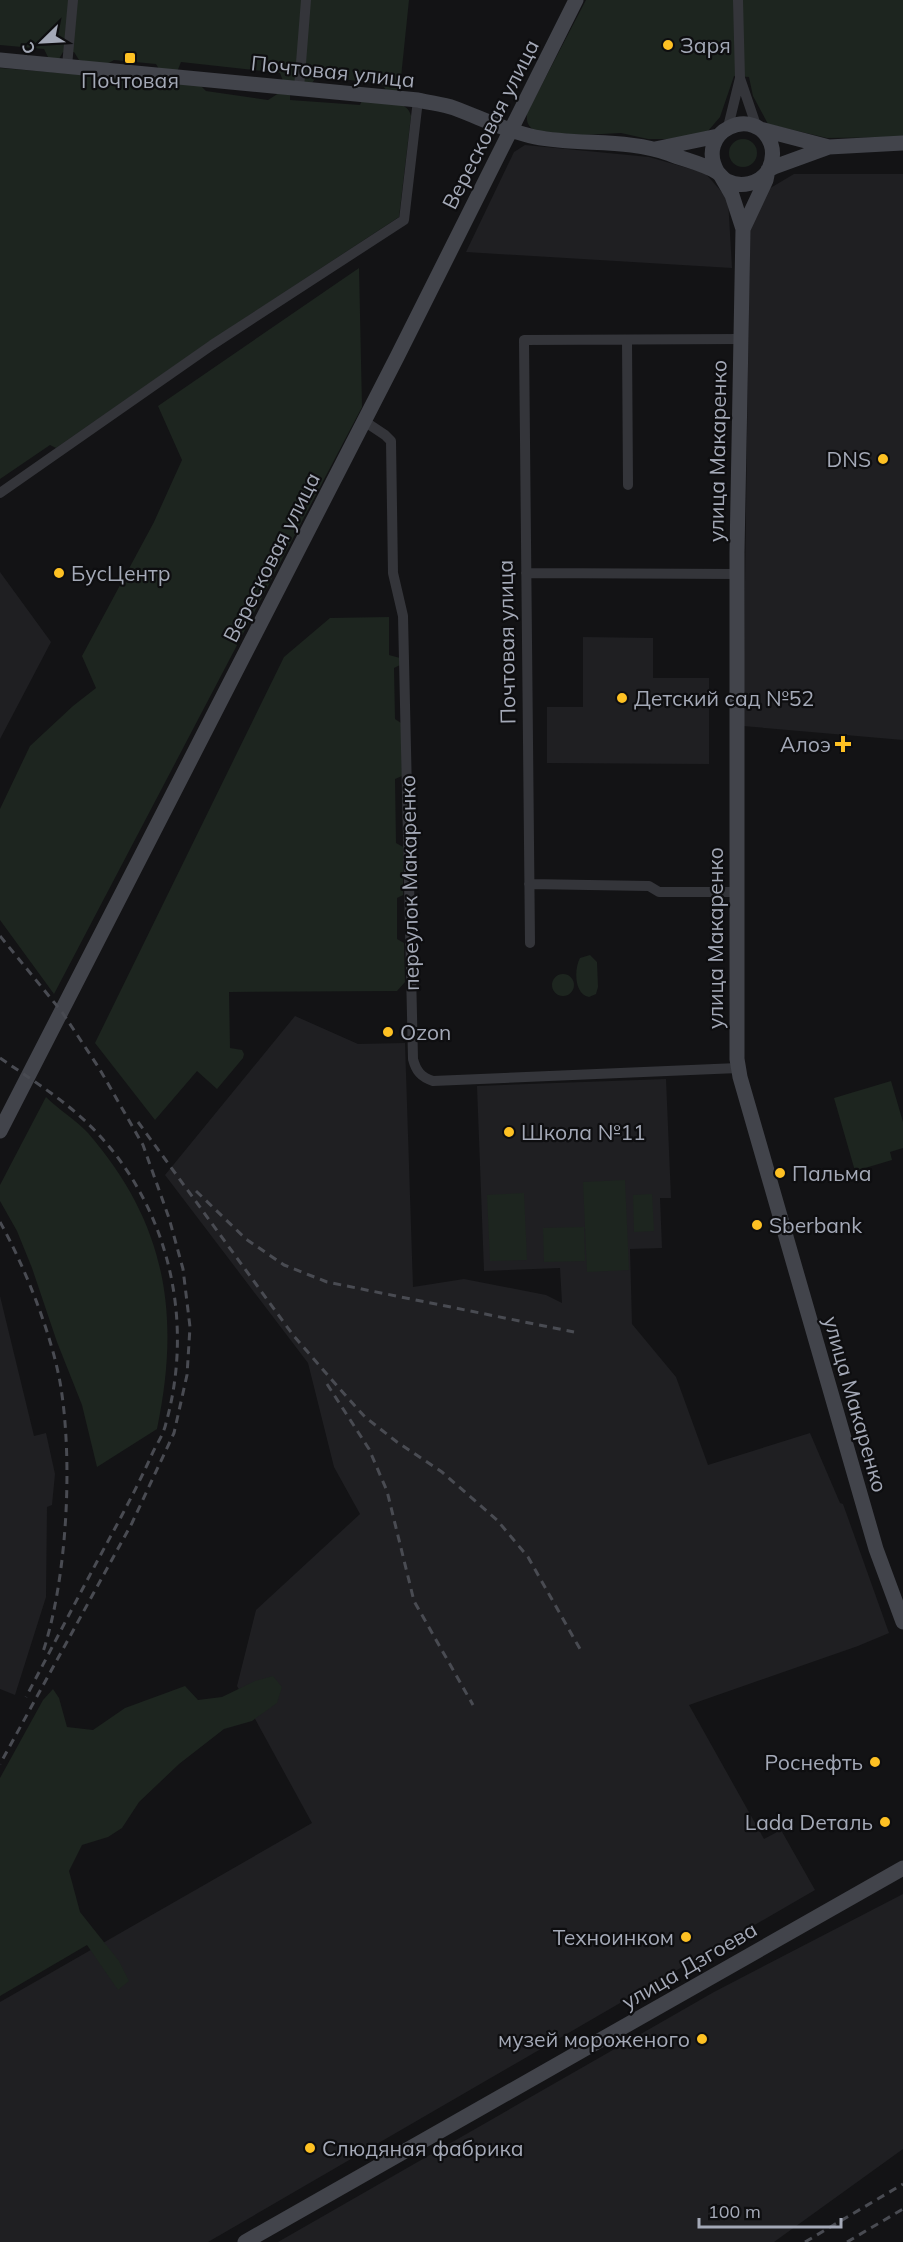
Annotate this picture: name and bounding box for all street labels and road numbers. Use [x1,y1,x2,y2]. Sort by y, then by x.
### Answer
street label: Вересковая улица [436,35,544,213]
street label: Почтовая улица [250,49,416,93]
street label: улица Макаренко [702,360,732,542]
street label: Вересковая улица [217,468,325,646]
street label: Почтовая улица [492,560,520,724]
street label: переулок Макаренко [394,775,424,991]
street label: улица Макаренко [702,847,728,1029]
street label: улица Макаренко [818,1313,894,1495]
street label: улица Дзгоева [617,1916,761,2014]

